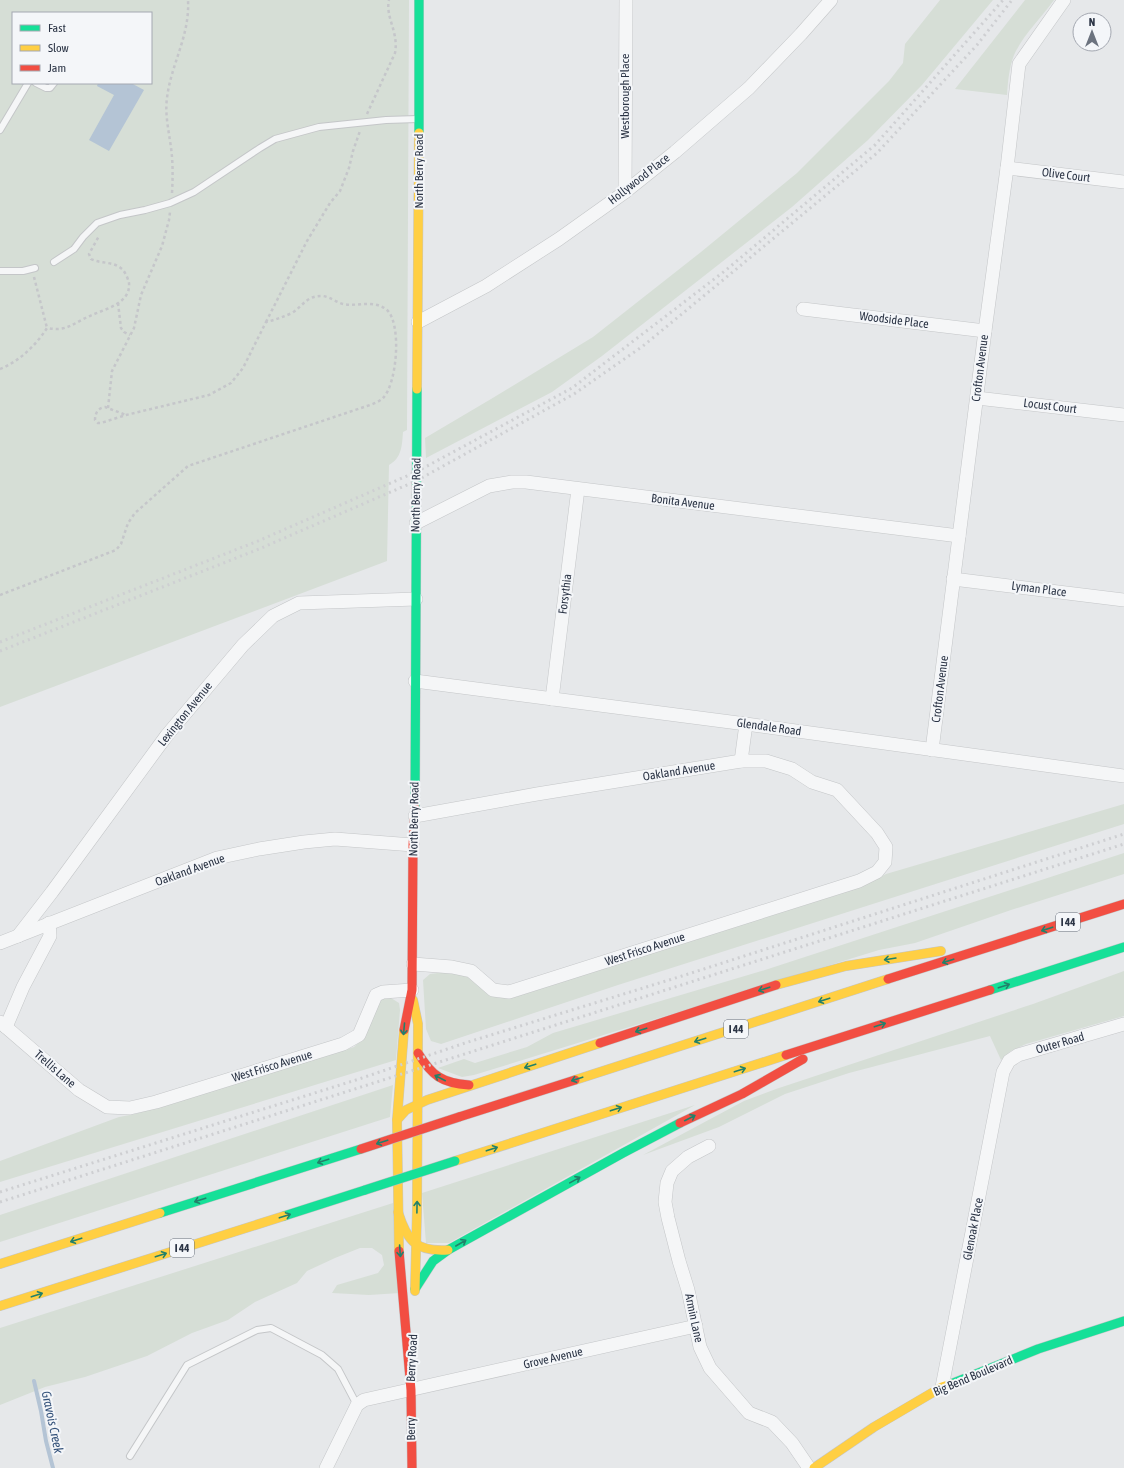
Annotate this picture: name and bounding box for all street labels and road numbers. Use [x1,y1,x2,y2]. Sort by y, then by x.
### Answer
street label: Westborough Place [618,54,632,138]
street label: North Berry Road [412,134,426,208]
street label: Hollywood Place [606,151,672,207]
street label: Olive Court [1041,165,1091,185]
street label: Woodside Place [859,309,929,331]
street label: Crofton Avenue [969,334,991,402]
street label: Locust Court [1023,396,1078,416]
street label: North Berry Road [408,457,424,533]
street label: Bonita Avenue [650,491,716,513]
street label: Forsythia [556,573,574,615]
street label: Lyman Place [1011,579,1067,599]
street label: Crofton Avenue [929,655,951,723]
street label: Lexington Avenue [155,679,215,749]
street label: Glendale Road [736,716,802,738]
street label: Oakland Avenue [642,758,716,784]
street label: North Berry Road [406,781,422,857]
street label: Oakland Avenue [153,851,227,889]
road number: I 44 [1056,913,1080,931]
street label: West Frisco Avenue [603,929,687,969]
road number: I 44 [724,1020,748,1038]
street label: Outer Road [1034,1029,1086,1057]
street label: Trellis Lane [32,1047,78,1091]
street label: West Frisco Avenue [230,1047,314,1085]
street label: Glenoak Place [960,1197,986,1261]
road number: I 44 [170,1239,194,1257]
street label: Armin Lane [682,1292,706,1344]
street label: Berry Road [404,1334,420,1382]
street label: Grove Avenue [522,1344,584,1372]
street label: Big Bend Boulevard [931,1353,1015,1399]
street label: Berry [404,1417,418,1441]

